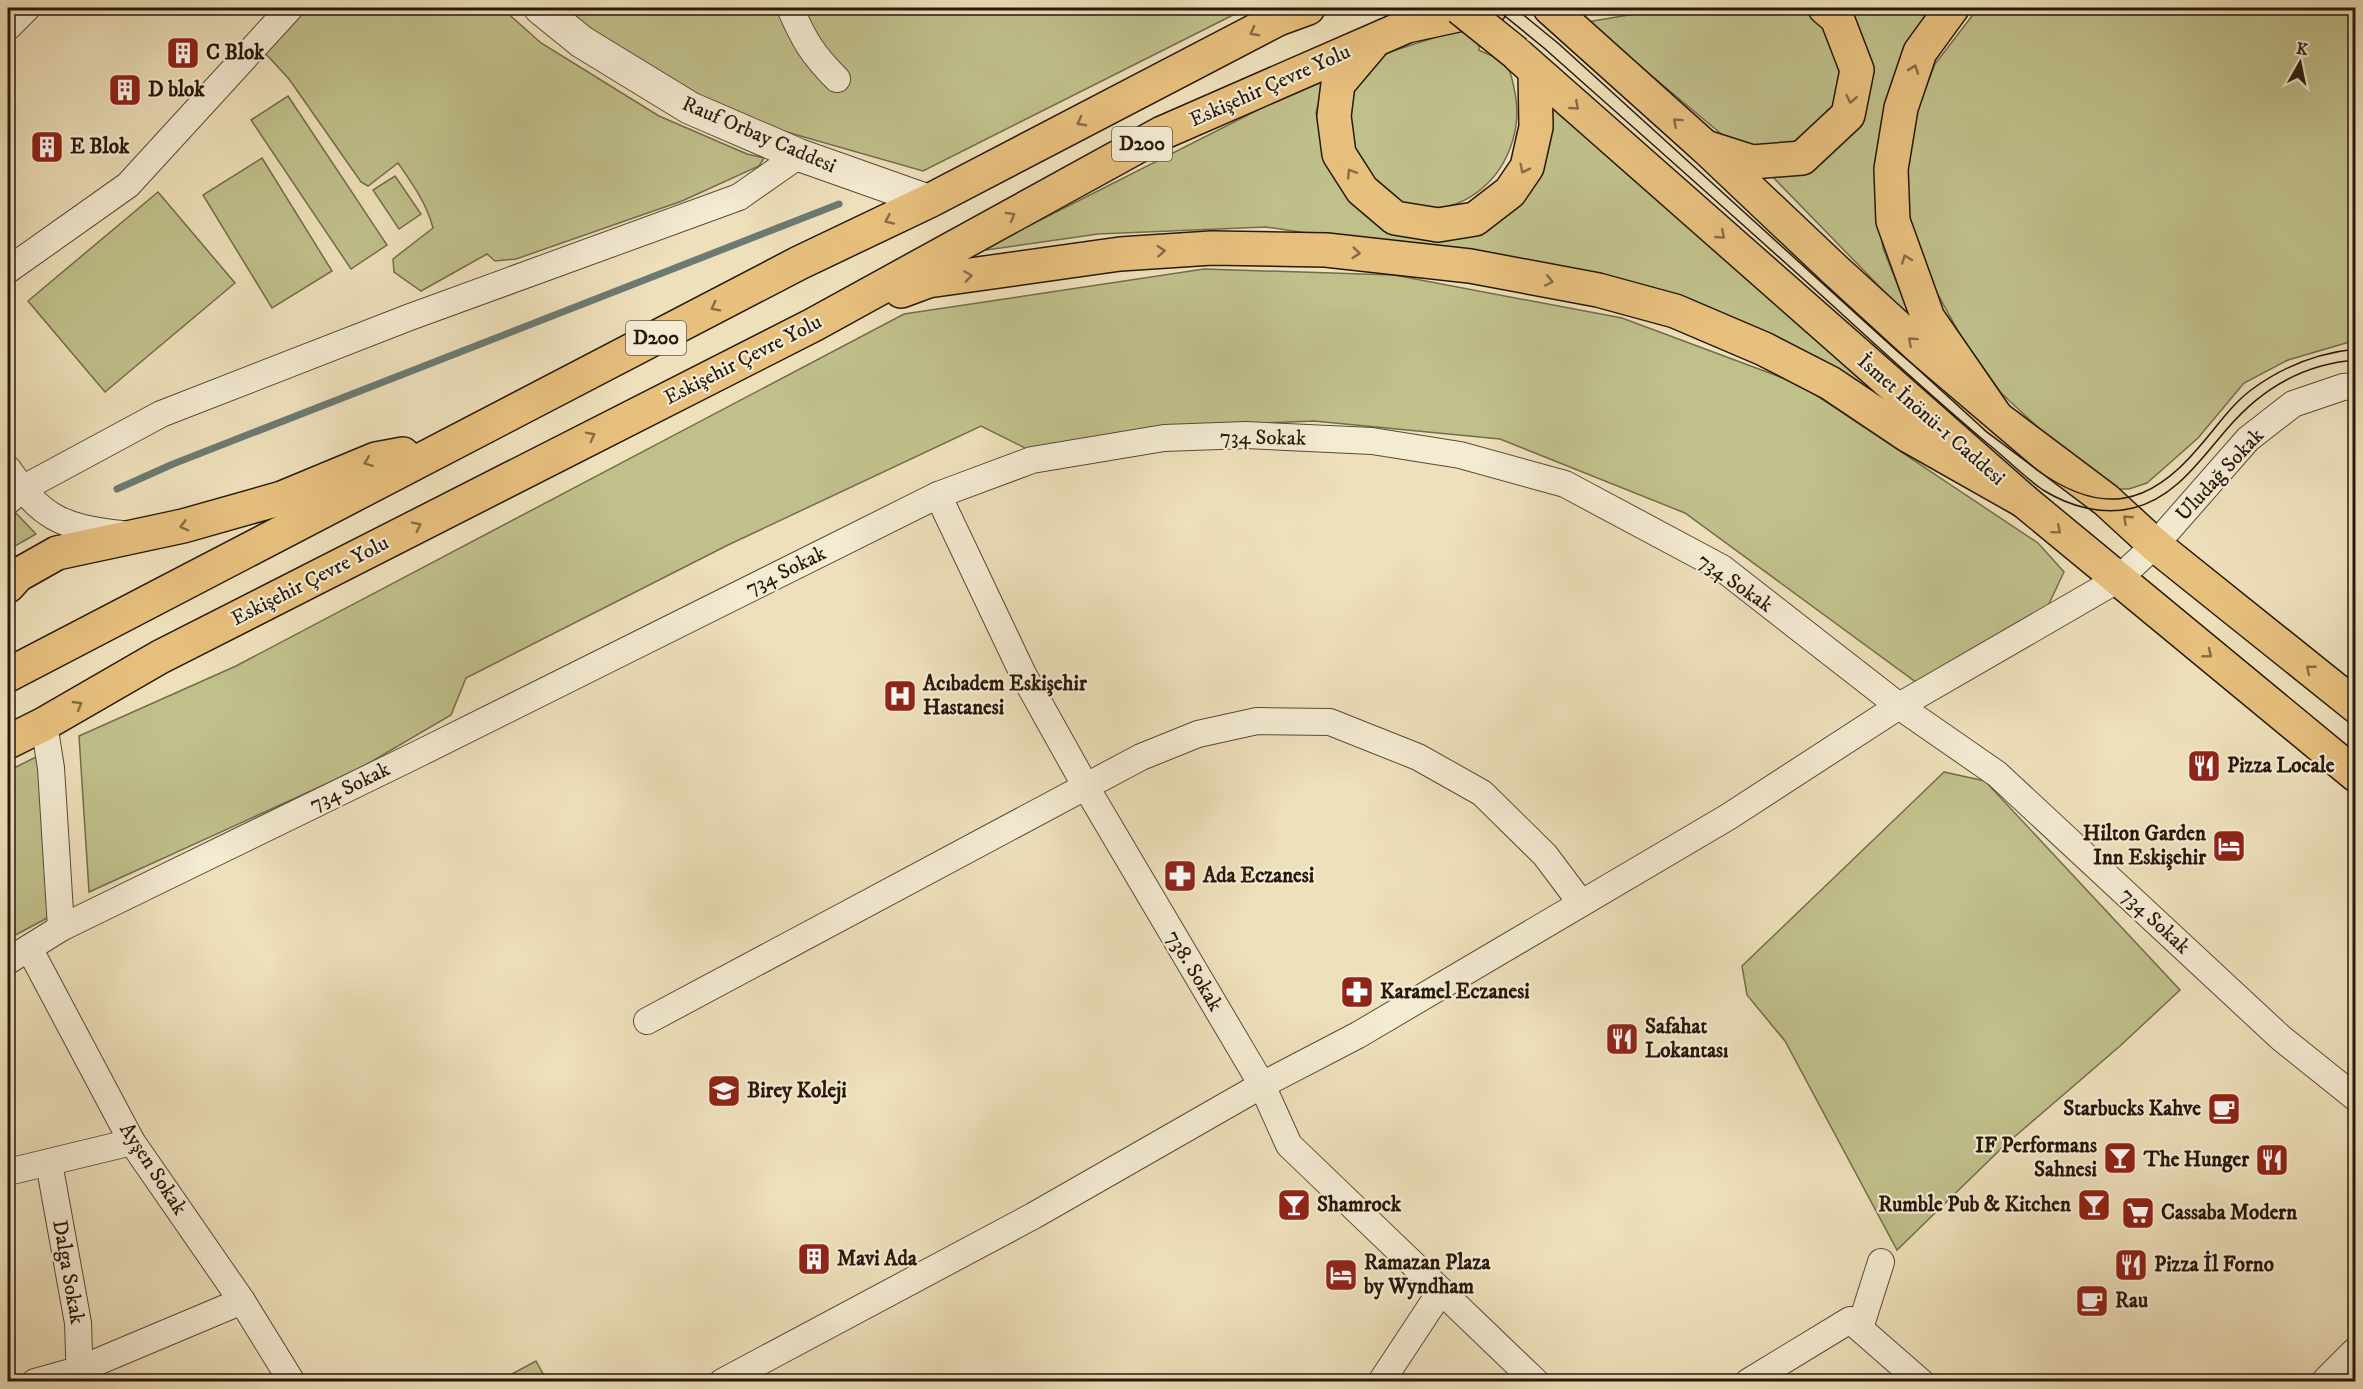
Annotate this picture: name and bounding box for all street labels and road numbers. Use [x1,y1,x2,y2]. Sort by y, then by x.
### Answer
street label: Eskişehir Çevre Yolu [1185,39,1355,133]
street label: Rauf Orbay Caddesi [678,91,840,179]
road number: D200 [1112,127,1172,161]
street label: Eskişehir Çevre Yolu [660,309,826,411]
road number: D200 [626,321,686,355]
street label: İsmet İnönü-1 Caddesi [1852,348,2011,491]
street label: Uludağ Sokak [2170,423,2270,527]
street label: 734 Sokak [1220,424,1307,452]
street label: Eskişehir Çevre Yolu [227,530,393,632]
street label: 734 Sokak [741,540,831,602]
street label: 734 Sokak [1692,548,1778,619]
street label: 734 Sokak [305,756,395,818]
street label: 734 Sokak [2115,882,2196,960]
street label: 738. Sokak [1160,926,1229,1017]
street label: Ayşen Sokak [114,1118,193,1221]
street label: Dalga Sokak [46,1218,90,1327]

